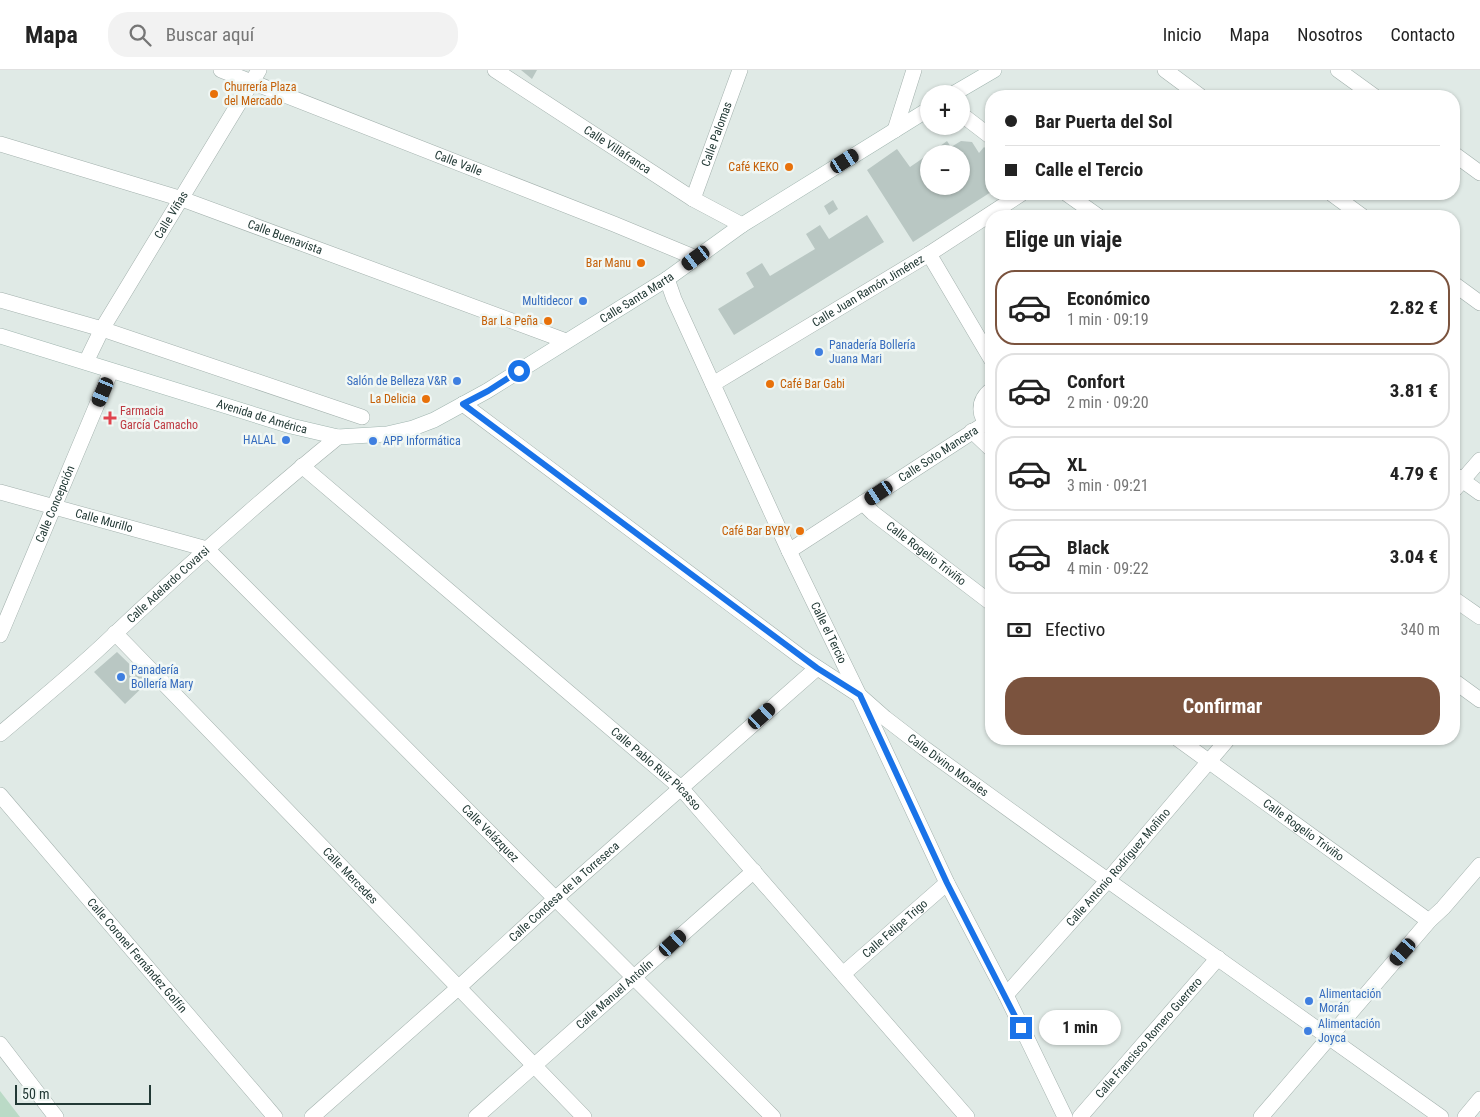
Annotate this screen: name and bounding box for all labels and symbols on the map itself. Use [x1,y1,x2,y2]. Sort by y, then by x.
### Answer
place label: Churrería Plaza del Mercado [224,80,297,108]
marker: Churrería Plaza del Mercado [208,88,220,100]
street label: Calle Palomas [698,100,735,168]
street label: Calle Villafranca [581,123,654,177]
street label: Calle Valle [433,147,485,179]
car [828,147,861,175]
place label: Café KEKO [728,160,779,174]
marker: Café KEKO [783,161,795,173]
street label: Calle Viñas [151,189,191,241]
street label: Calle Buenavista [246,217,325,257]
car [679,243,712,273]
street label: Calle Juan Ramón Jiménez [810,252,927,330]
place label: Bar Manu [586,256,631,270]
marker: Bar Manu [635,257,647,269]
street label: Calle Santa Marta [597,269,677,326]
place label: Multidecor [522,294,573,308]
marker: Multidecor [577,295,589,307]
place label: Bar La Peña [481,314,538,328]
marker: Bar La Peña [542,315,554,327]
place label: Panadería Bollería Juana Mari [829,338,916,366]
marker: Panadería Bollería Juana Mari [813,346,825,358]
route start [508,360,530,382]
place label: Salón de Belleza V&R [347,374,448,388]
car [90,375,115,409]
marker: Salón de Belleza V&R [451,375,463,387]
place label: Café Bar Gabi [780,377,845,391]
marker: Café Bar Gabi [764,378,776,390]
place label: La Delicia [370,392,416,406]
marker: La Delicia [420,393,432,405]
street label: Avenida de América [215,396,309,437]
place label: Farmacia García Camacho [120,404,198,432]
marker: Farmacia García Camacho [104,412,116,424]
street label: Calle Soto Mancera [896,423,981,485]
place label: HALAL [243,433,276,447]
marker: HALAL [280,434,292,446]
place label: APP Informática [383,434,461,448]
marker: APP Informática [367,435,379,447]
street label: Calle Concepción [33,463,78,545]
car [862,478,895,508]
street label: Calle Murillo [74,506,135,535]
street label: Calle Rogelio Triviño [884,519,969,588]
place label: Café Bar BYBY [722,524,791,538]
marker: Café Bar BYBY [794,525,806,537]
street label: Calle Adelardo Covarsi [124,543,212,626]
street label: Calle el Tercio [808,600,850,666]
place label: Panadería Bollería Mary [131,663,193,691]
marker: Panadería Bollería Mary [115,671,127,683]
car [745,700,778,732]
street label: Calle Pablo Ruiz Picasso [608,725,704,813]
street label: Calle Divino Morales [905,731,991,799]
street label: Calle Rogelio Triviño [1260,796,1347,864]
street label: Calle Velázquez [459,802,522,865]
street label: Calle Antonio Rodríguez Moñino [1063,805,1173,929]
street label: Calle Condesa de la Torreseca [506,839,622,945]
street label: Calle Mercedes [320,845,381,907]
street label: Calle Coronel Fernández Golfín [84,895,190,1016]
street label: Calle Felipe Trigo [860,896,930,961]
car [656,927,689,959]
car [1387,936,1418,968]
street label: Calle Manuel Antolín [573,957,656,1032]
street label: Calle Francisco Romero Guerrero [1093,974,1205,1101]
place label: Alimentación Morán [1319,987,1382,1015]
marker: Alimentación Morán [1303,995,1315,1007]
callout: 1 min [1038,1010,1121,1046]
route end [1010,1017,1032,1039]
place label: Alimentación Joyca [1318,1017,1381,1045]
marker: Alimentación Joyca [1302,1025,1314,1037]
scale bar [15,1082,151,1105]

